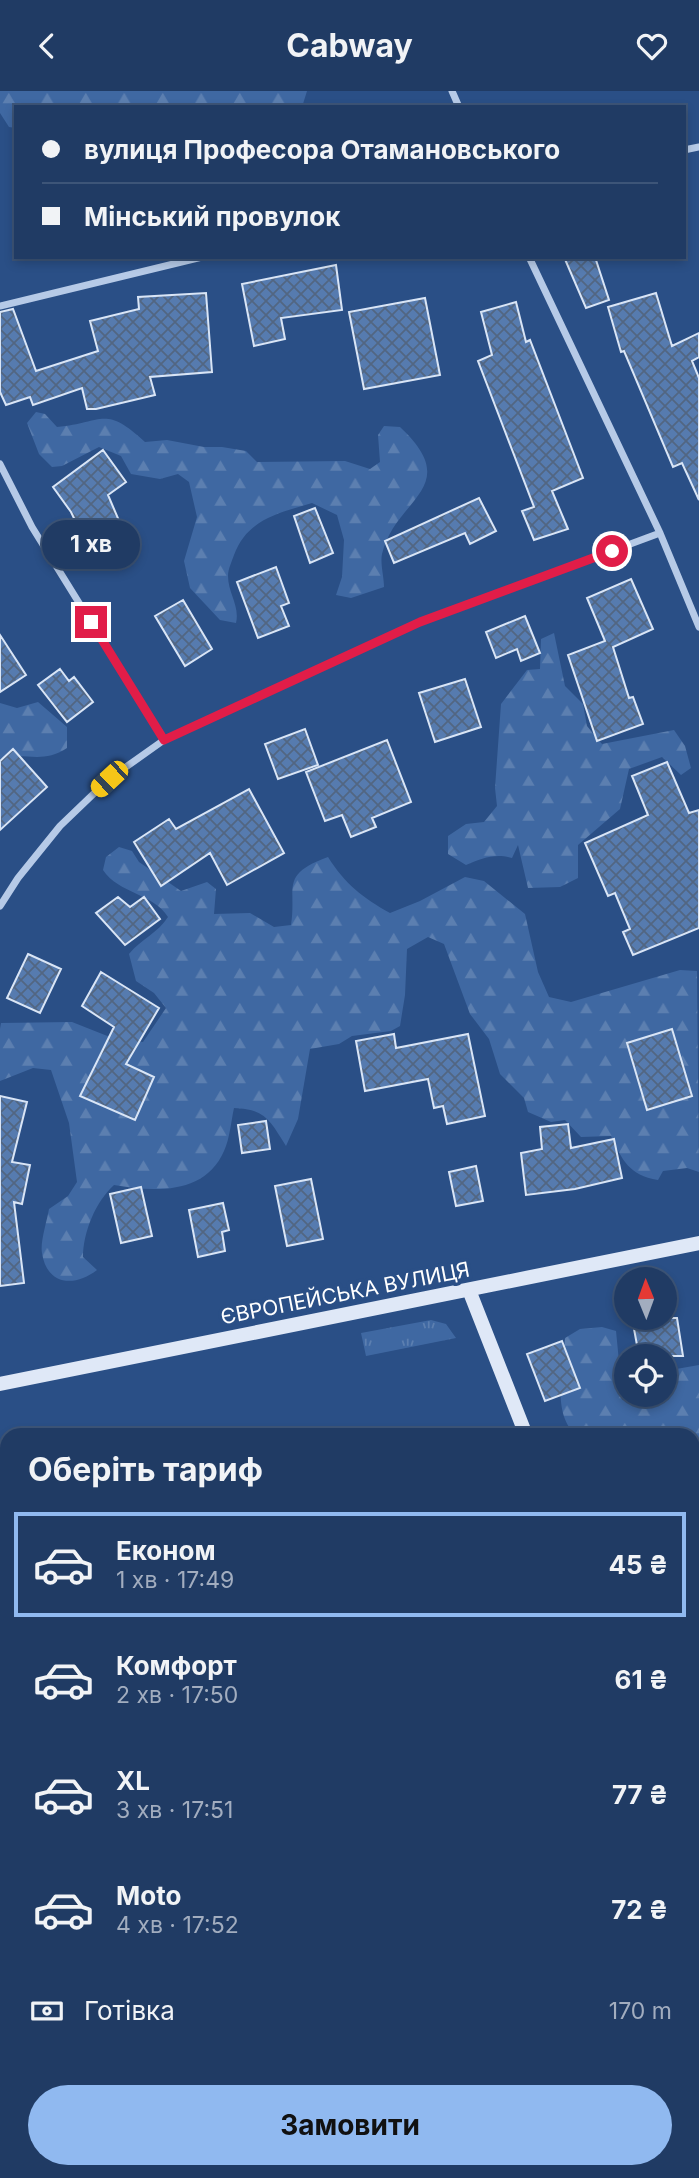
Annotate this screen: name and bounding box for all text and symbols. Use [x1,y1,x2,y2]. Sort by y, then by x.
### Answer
text: Cabway [286,26,413,65]
icon: back [28,27,66,65]
icon: heart [633,27,671,65]
text: вулиця Професора Отамановського [84,134,560,165]
text: Мінський провулок [84,201,340,232]
callout: 1 хв [42,521,140,569]
text: 1 хв [70,530,112,558]
route start [596,535,628,567]
route end [75,606,107,638]
car [87,757,132,801]
street label: ЄВРОПЕЙСЬКА ВУЛИЦЯ [218,1256,472,1329]
north arrow [614,1267,677,1330]
map controls [614,1267,677,1407]
button: locate [614,1344,677,1407]
text: Оберіть тариф [28,1450,263,1489]
icon: car [32,1533,95,1596]
text: Економ [116,1535,216,1566]
text: 45 ₴ [608,1549,668,1580]
text: 1 хв · 17:49 [116,1566,234,1594]
icon: car [32,1648,95,1711]
text: Комфорт [116,1650,237,1681]
text: 61 ₴ [615,1664,668,1695]
text: 2 хв · 17:50 [116,1681,238,1709]
icon: car [32,1763,95,1826]
text: XL [116,1765,150,1796]
text: 77 ₴ [612,1779,668,1810]
text: 3 хв · 17:51 [116,1796,233,1824]
icon: car [32,1878,95,1941]
text: Moto [116,1880,181,1911]
text: 72 ₴ [611,1894,668,1925]
text: 4 хв · 17:52 [116,1911,239,1939]
icon: cash [28,1992,66,2030]
text: Готівка [84,1995,175,2026]
text: 170 m [609,1997,672,2025]
button: Замовити [28,2085,672,2165]

